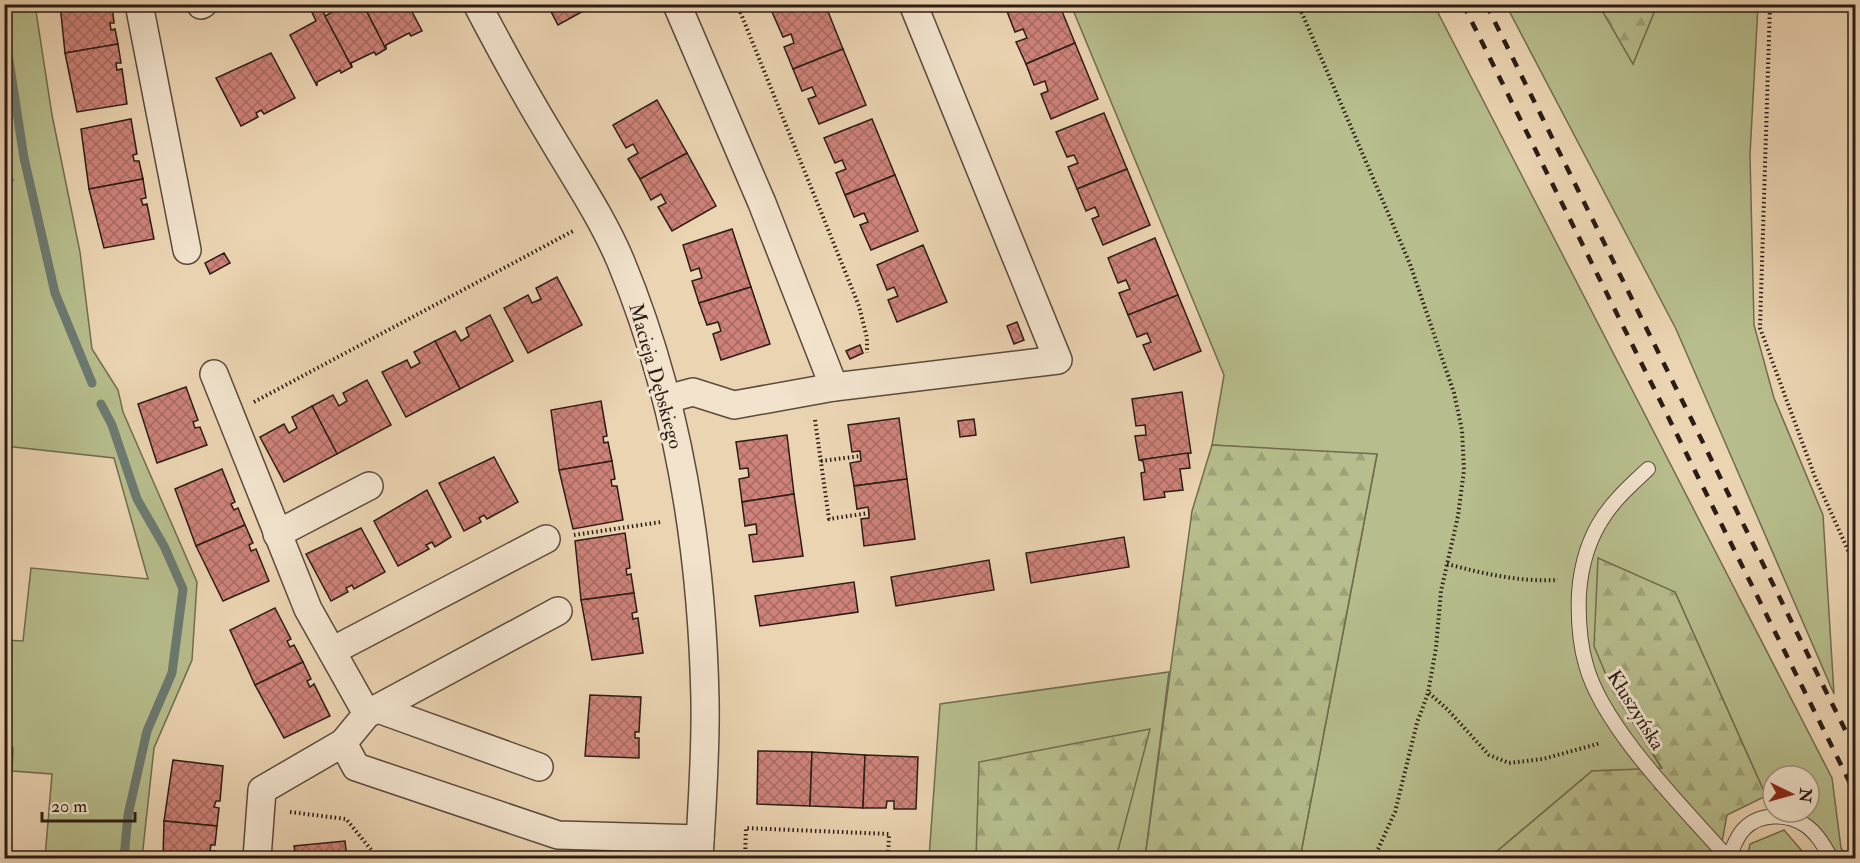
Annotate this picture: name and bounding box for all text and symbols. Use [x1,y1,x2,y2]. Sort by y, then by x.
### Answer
street label: Macieja Dębskiego [623,300,689,452]
street label: Kłuszyńska [1602,665,1671,755]
north arrow [1761,764,1821,824]
scale bar [42,785,135,823]
text: N [1794,786,1816,804]
text: 20 m [51,795,87,818]

